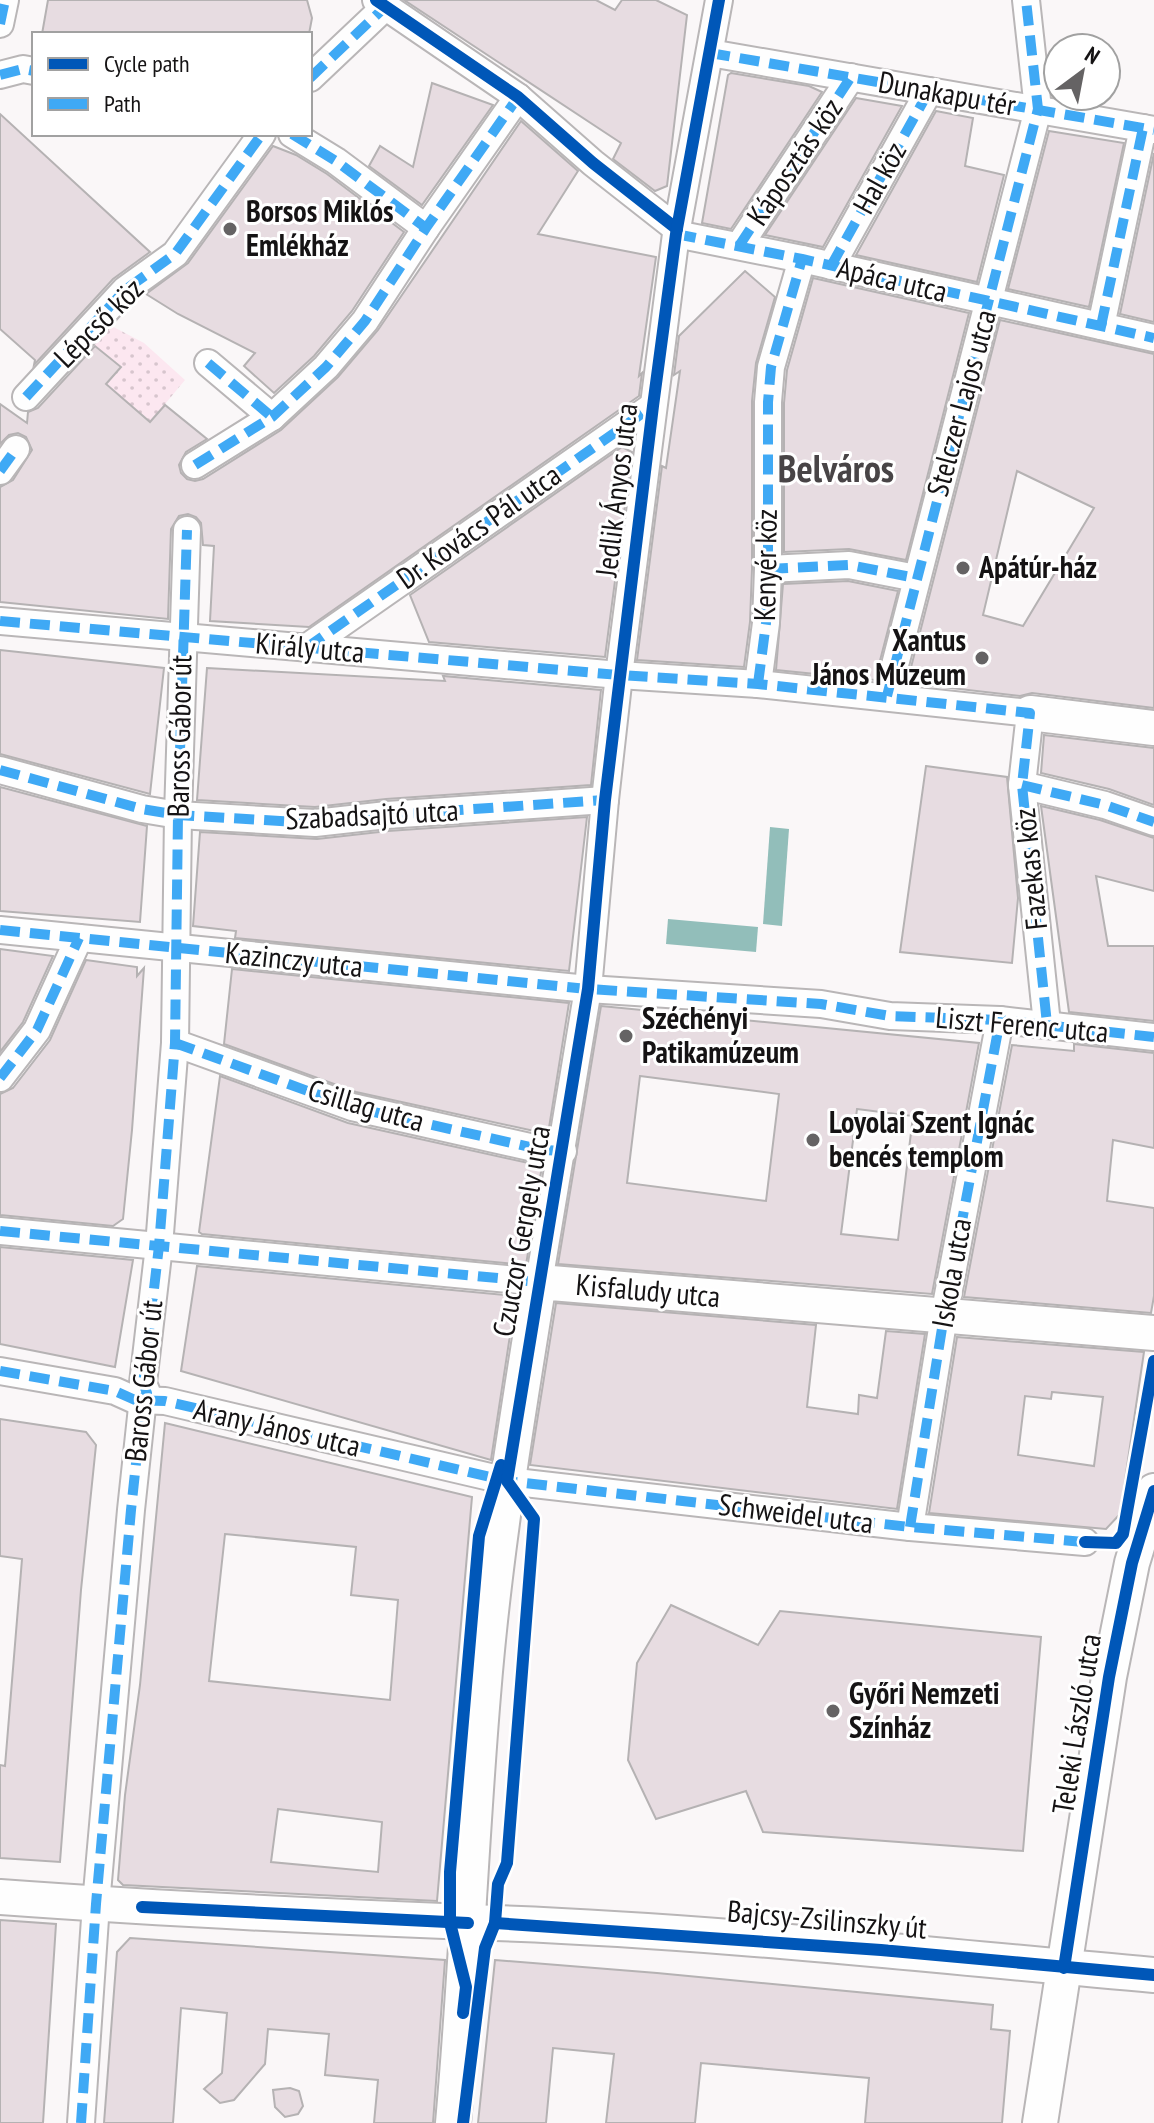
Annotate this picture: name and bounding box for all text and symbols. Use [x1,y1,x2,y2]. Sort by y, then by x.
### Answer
legend [32,32,312,136]
north arrow [1042,32,1122,112]
text: N [1080,40,1105,70]
text: Cycle path [104,48,190,79]
street label: Dunakapu tér [876,61,1020,124]
text: Path [104,88,141,119]
street label: Káposztás köz [737,90,851,232]
street label: Hal köz [843,135,914,220]
place label: Borsos Miklós Emlékház [246,191,394,264]
marker: Borsos Miklós Emlékház [221,220,239,238]
street label: Apáca utca [833,247,951,310]
street label: Lépcső köz [45,269,151,375]
street label: Stelczer Lajos utca [917,305,1004,500]
street label: Jedlik Ányos utca [585,401,645,580]
district label: Belváros [778,443,894,492]
street label: Dr. Kovács Pál utca [388,455,568,597]
street label: Kenyér köz [744,509,785,621]
place label: Apátúr-ház [978,547,1097,586]
marker: Apátúr-ház [954,559,972,577]
place label: Xantus János Múzeum [810,620,966,693]
street label: Király utca [254,622,366,671]
marker: Xantus János Múzeum [973,649,991,667]
street label: Baross Gábor út [158,654,199,818]
street label: Szabadsajtó utca [284,789,459,838]
street label: Fazekas köz [1004,806,1055,932]
street label: Kazinczy utca [223,932,365,985]
street label: Liszt Ferenc utca [934,997,1110,1050]
place label: Széchényi Patikamúzeum [642,998,799,1071]
marker: Széchényi Patikamúzeum [617,1027,635,1045]
street label: Csillag utca [304,1069,429,1140]
place label: Loyolai Szent Ignác bencés templom [829,1102,1035,1175]
street label: Czuczor Gergely utca [483,1122,558,1339]
marker: Loyolai Szent Ignác bencés templom [804,1131,822,1149]
street label: Iskola utca [922,1215,979,1331]
street label: Kisfaludy utca [574,1264,722,1315]
street label: Baross Gábor út [115,1297,170,1464]
street label: Arany János utca [190,1388,365,1465]
street label: Schweidel utca [717,1484,876,1541]
street label: Teleki László utca [1042,1631,1109,1817]
place label: Győri Nemzeti Színház [849,1673,999,1746]
marker: Győri Nemzeti Színház [824,1702,842,1720]
street label: Bajcsy-Zsilinszky út [726,1890,929,1947]

